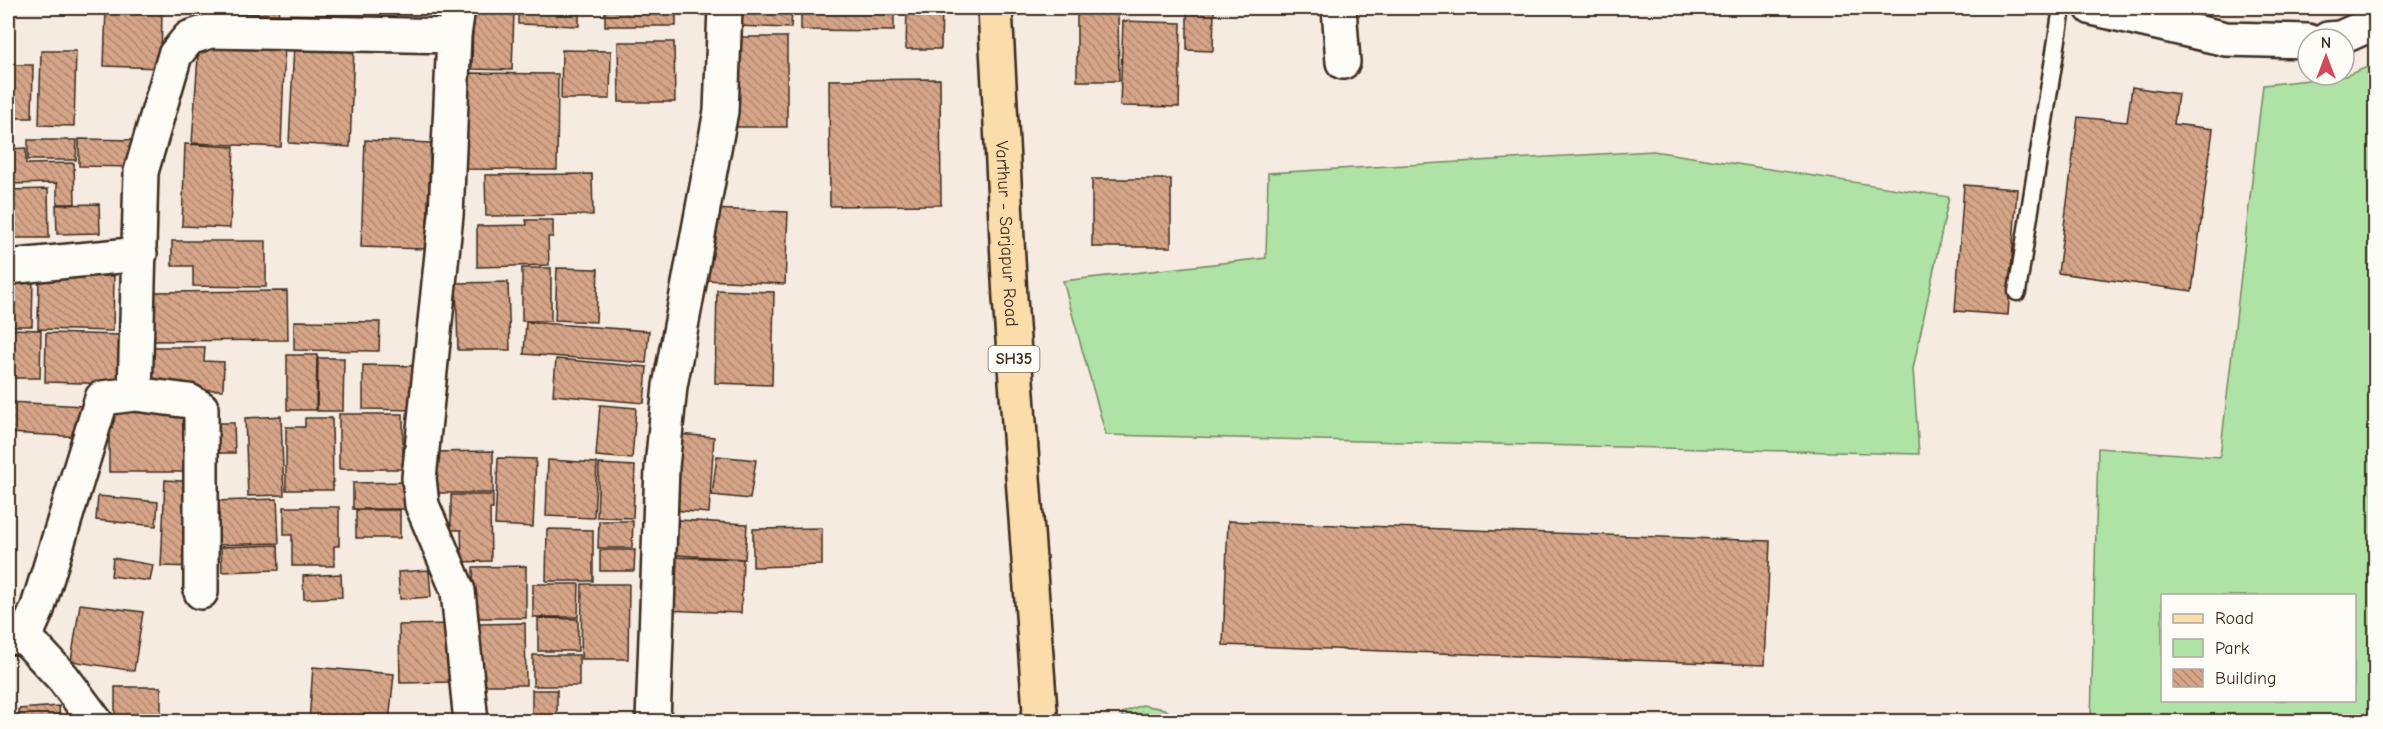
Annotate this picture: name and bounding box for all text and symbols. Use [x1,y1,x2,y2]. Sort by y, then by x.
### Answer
north arrow [2296,27,2356,87]
text: N [2321,34,2331,52]
street label: Varthur - Sarjapur Road [991,140,1023,327]
road number: SH35 [988,346,1040,372]
legend [2161,594,2356,702]
text: Road [2215,608,2254,629]
text: Park [2215,638,2250,659]
text: Building [2215,668,2277,689]

